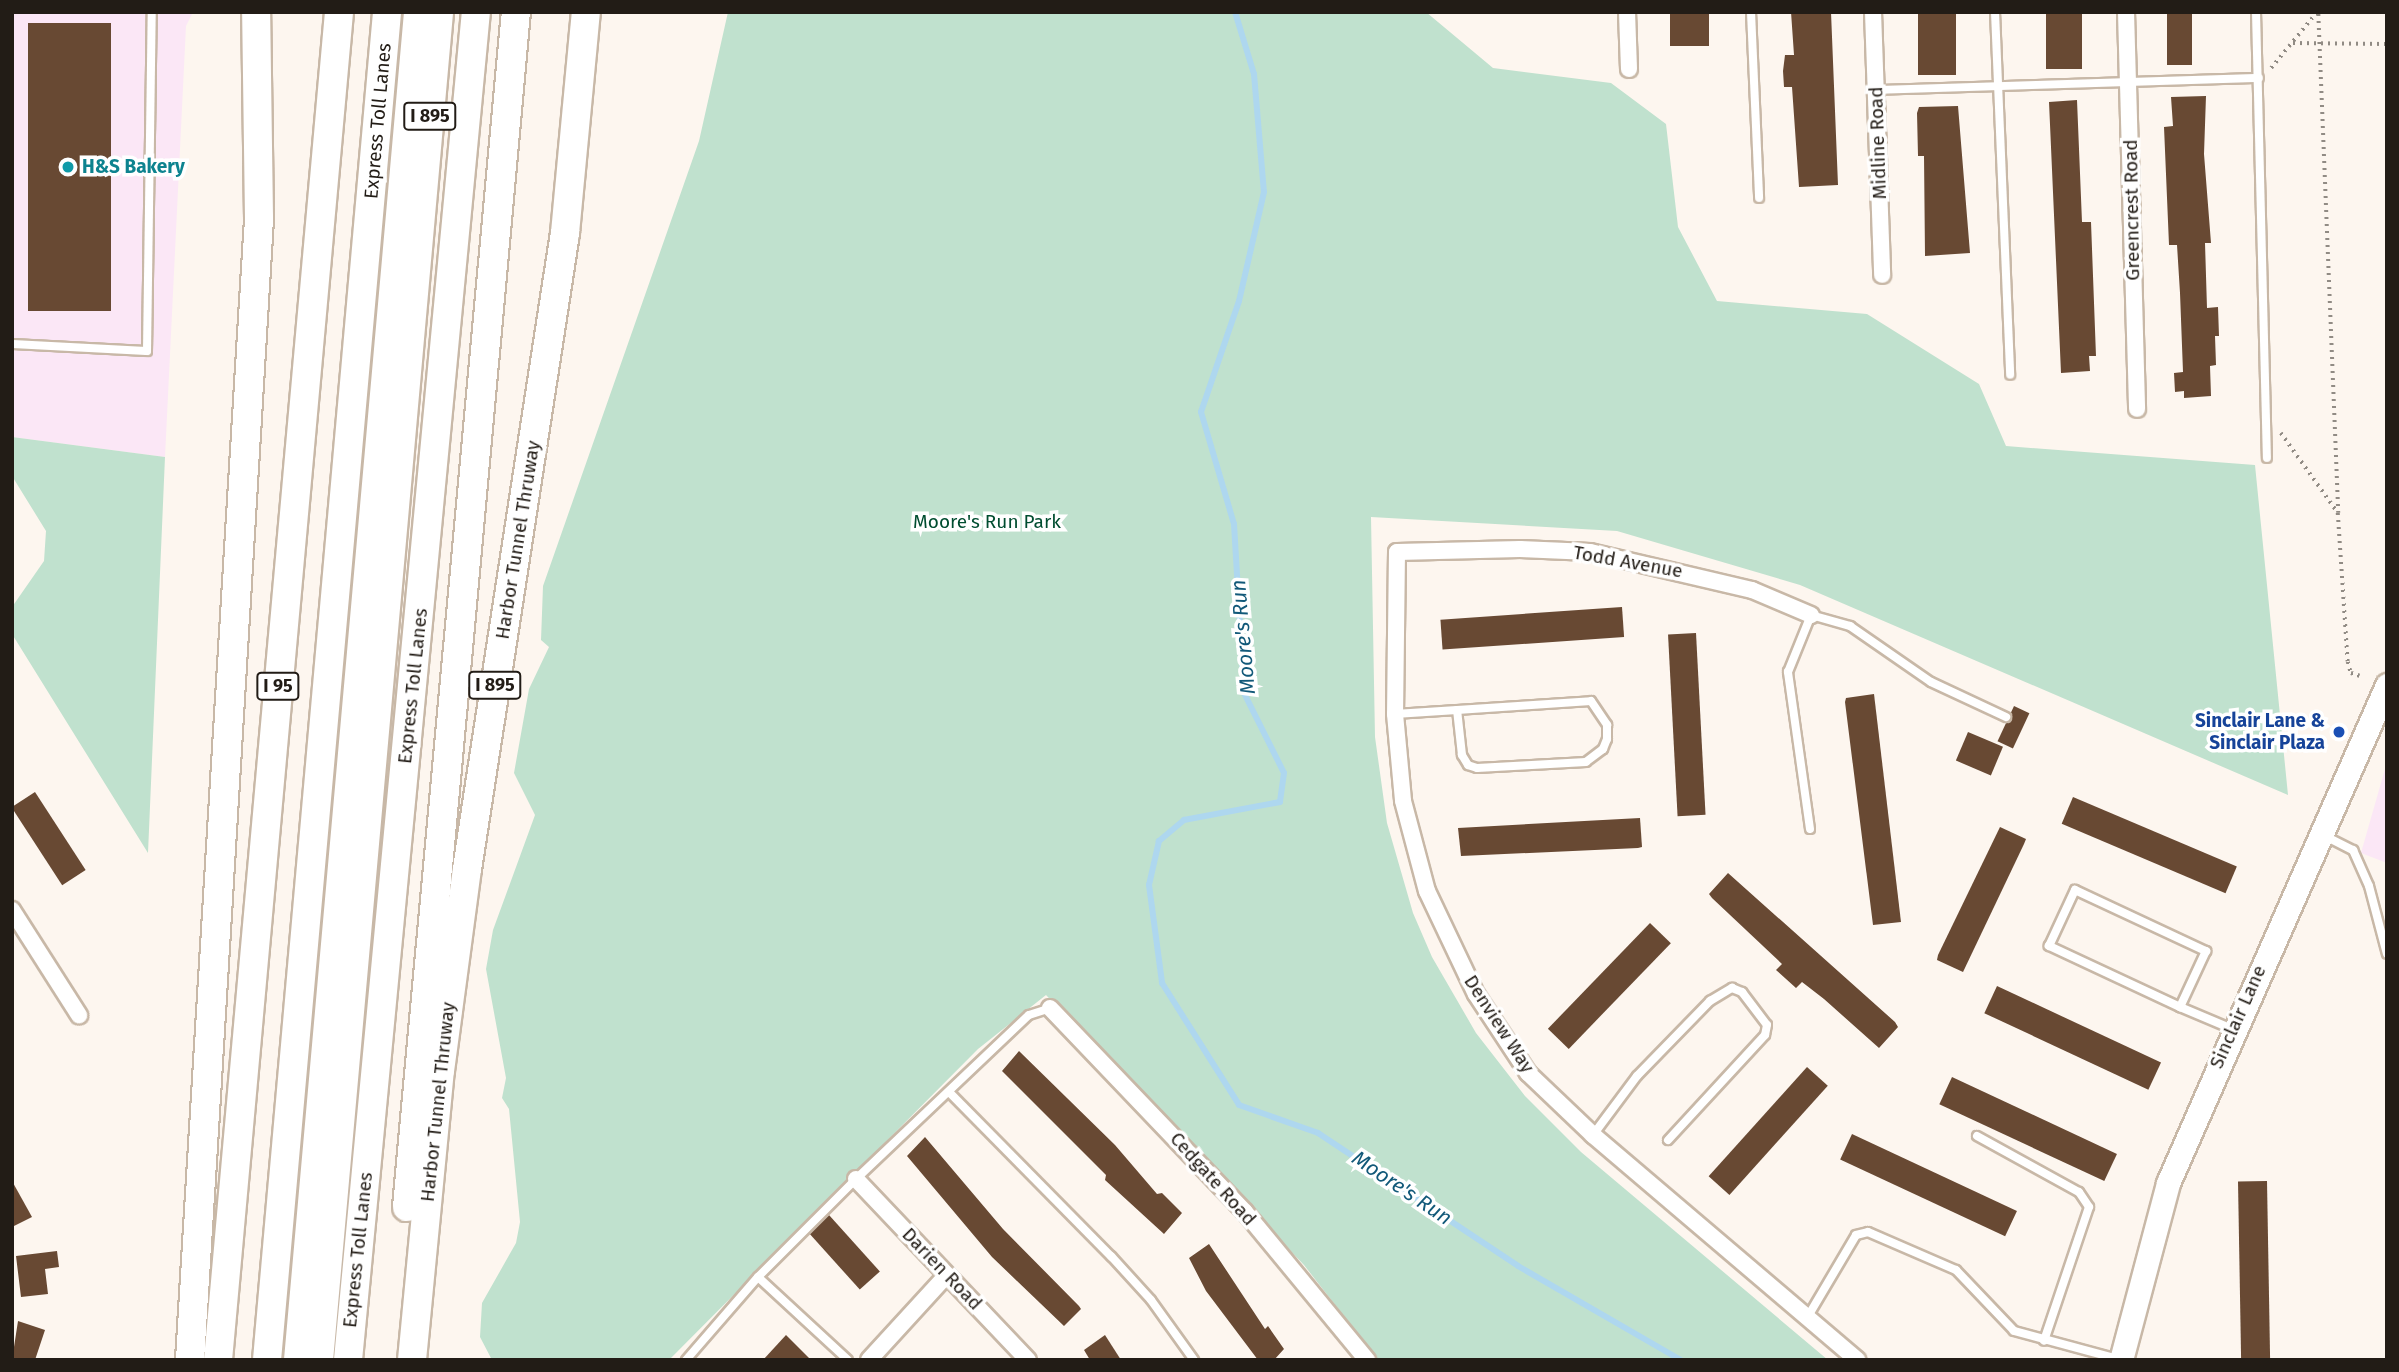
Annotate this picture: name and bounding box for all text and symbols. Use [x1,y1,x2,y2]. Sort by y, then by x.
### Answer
street label: Express Toll Lanes [360,42,396,200]
street label: Midline Road [1865,86,1891,200]
road number: I 895 [402,102,458,131]
street label: Greencrest Road [2119,139,2145,281]
place label: H&S Bakery [82,156,185,178]
marker: H&S Bakery [60,159,76,175]
street label: Harbor Tunnel Thruway [491,439,545,641]
park label: Moore's Run Park [913,511,1061,533]
street label: Todd Avenue [1572,541,1684,583]
water label: Moore's Run [1225,579,1261,695]
street label: Express Toll Lanes [393,607,433,765]
road number: I 895 [467,670,523,700]
road number: I 95 [255,672,301,700]
place label: Sinclair Lane & Sinclair Plaza [2195,710,2325,754]
marker: Sinclair Lane & Sinclair Plaza [2331,724,2347,740]
street label: Sinclair Lane [2205,962,2271,1072]
street label: Denview Way [1459,971,1539,1077]
street label: Harbor Tunnel Thruway [416,1001,460,1203]
street label: Cedgate Road [1165,1128,1261,1230]
water label: Moore's Run [1347,1145,1457,1231]
street label: Express Toll Lanes [338,1171,378,1329]
street label: Darien Road [897,1223,987,1315]

